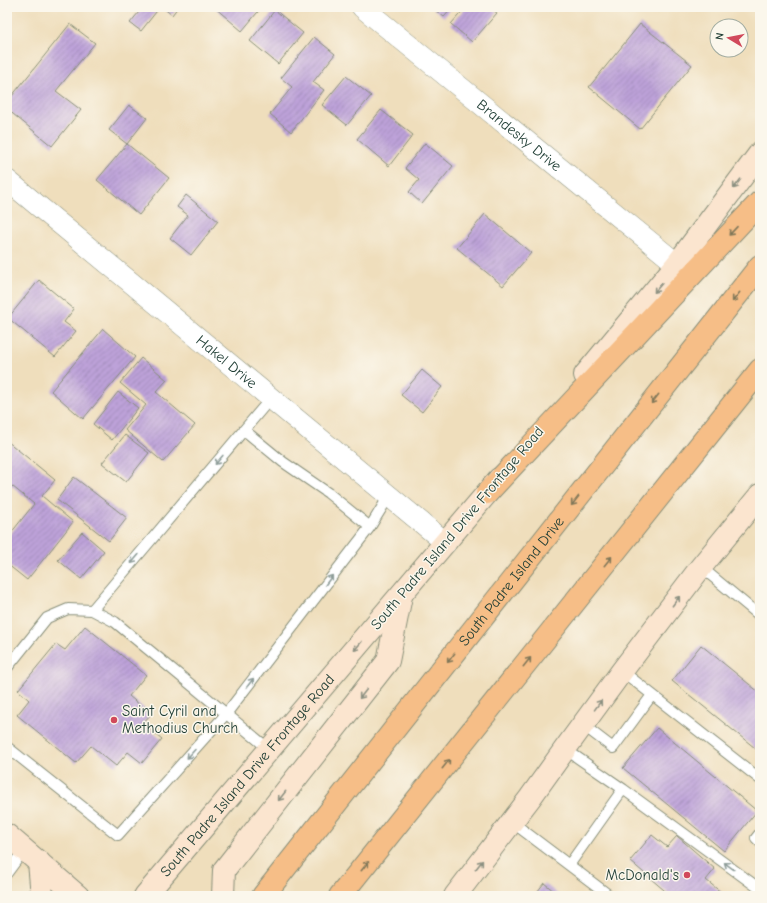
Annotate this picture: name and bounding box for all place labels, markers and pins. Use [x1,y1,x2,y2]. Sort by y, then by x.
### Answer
place label: Saint Cyril and Methodius Church [122,702,238,737]
marker: Saint Cyril and Methodius Church [109,715,119,725]
place label: McDonald's [605,866,679,884]
marker: McDonald's [682,870,692,880]

